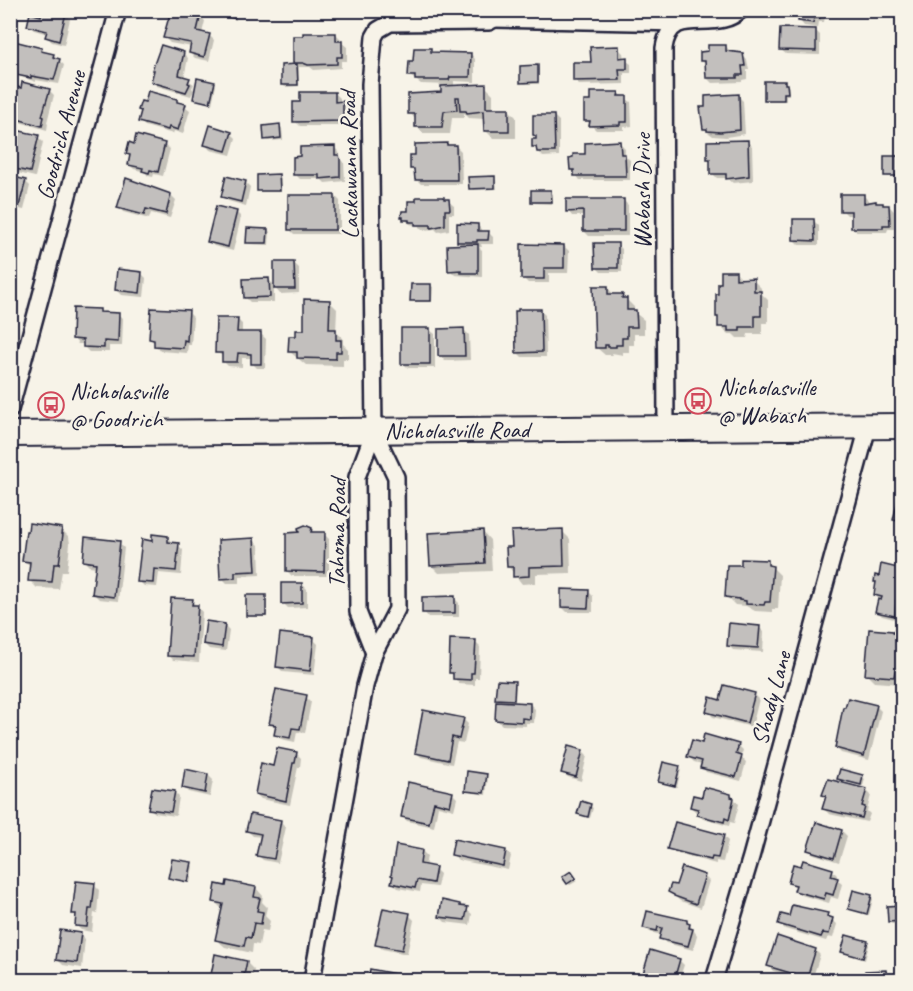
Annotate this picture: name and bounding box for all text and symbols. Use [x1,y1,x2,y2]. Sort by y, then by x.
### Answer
street label: Goodrich Avenue [29,65,93,203]
street label: Lackawanna Road [333,87,365,239]
street label: Wabash Drive [627,131,657,249]
place label: Nicholasville @ Wabash [718,372,818,430]
place label: Nicholasville @ Goodrich [70,376,170,434]
bus stop icon: Nicholasville @ Wabash [683,386,713,416]
bus stop icon: Nicholasville @ Goodrich [36,390,66,420]
street label: Nicholasville Road [385,414,533,446]
street label: Tahoma Road [321,474,353,588]
street label: Shady Lane [744,646,798,748]

